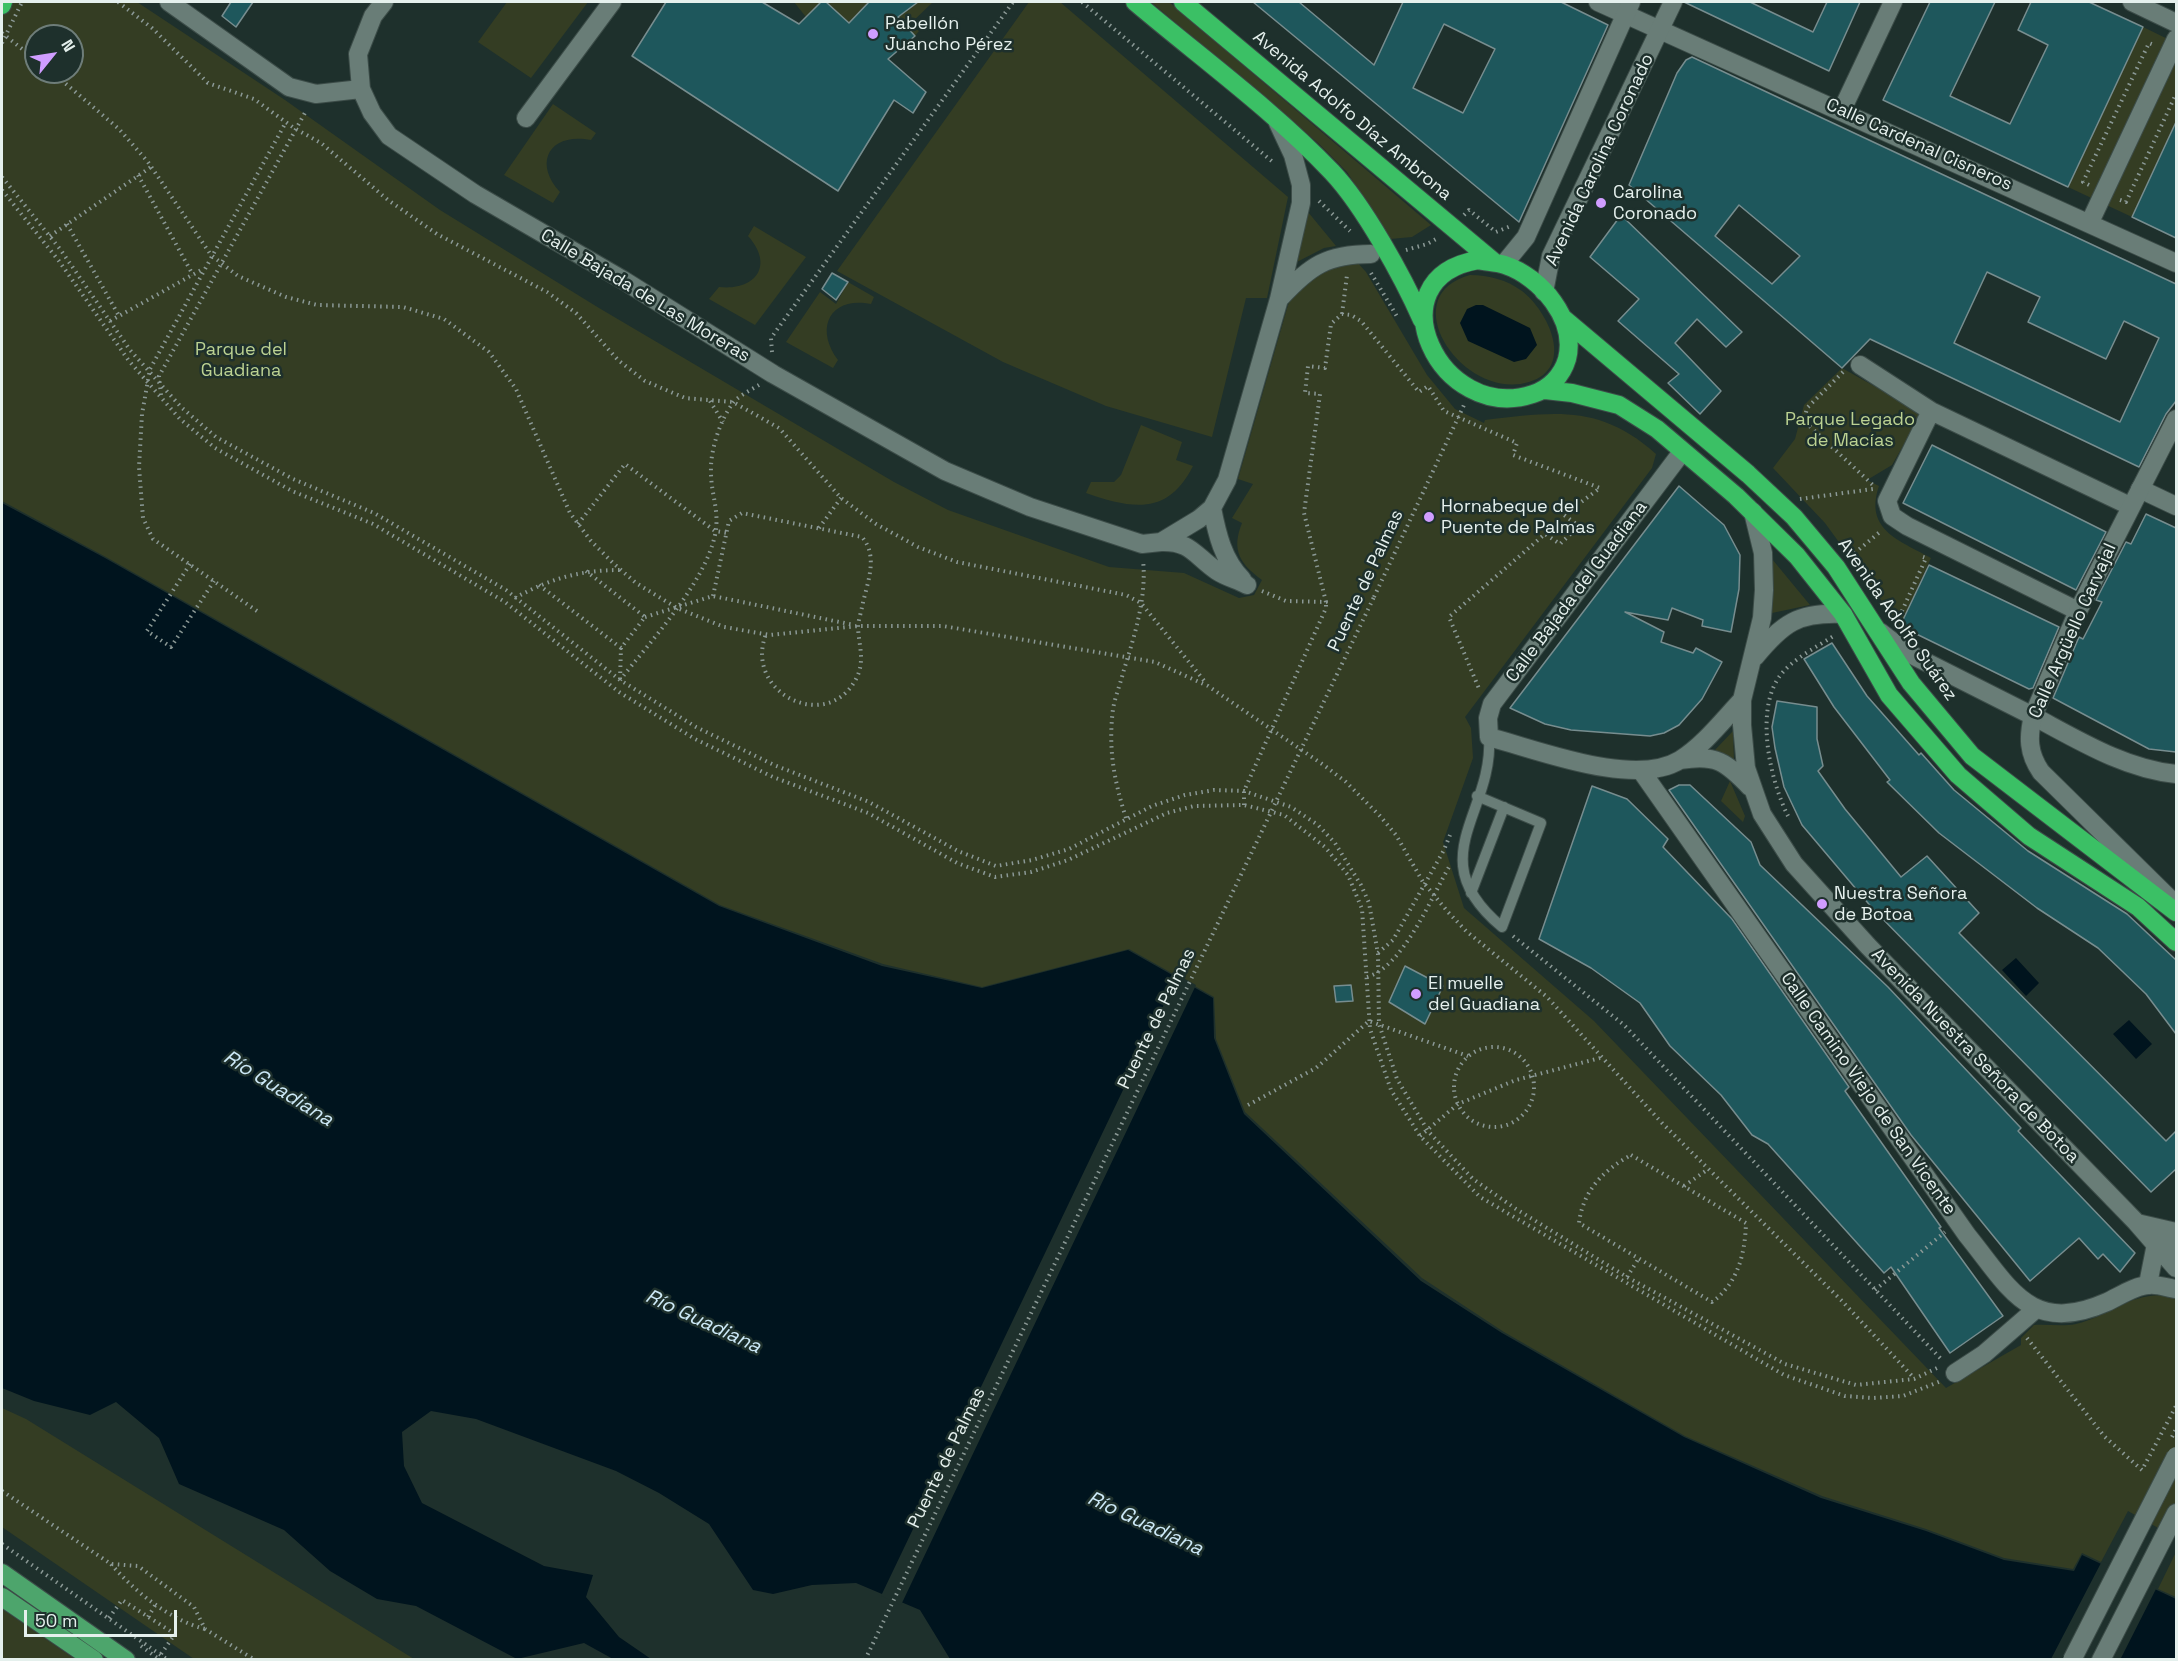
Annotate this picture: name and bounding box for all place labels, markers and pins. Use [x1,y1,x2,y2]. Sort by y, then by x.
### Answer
place label: Pabellón Juancho Pérez [885,13,1013,56]
marker: Pabellón Juancho Pérez [866,27,880,41]
place label: Carolina Coronado [1613,182,1697,224]
marker: Carolina Coronado [1594,196,1608,210]
place label: Hornabeque del Puente de Palmas [1441,496,1595,538]
marker: Hornabeque del Puente de Palmas [1422,510,1436,524]
place label: Nuestra Señora de Botoa [1834,883,1967,926]
marker: Nuestra Señora de Botoa [1815,897,1829,911]
place label: El muelle del Guadiana [1428,973,1540,1016]
marker: El muelle del Guadiana [1409,987,1423,1001]

